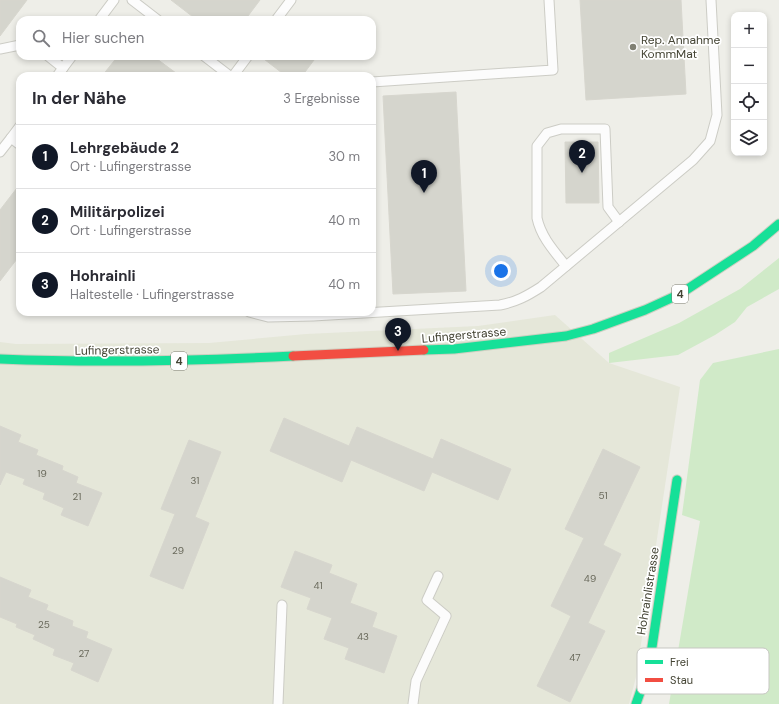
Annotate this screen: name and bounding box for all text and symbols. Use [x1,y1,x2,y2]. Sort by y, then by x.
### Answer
map controls [731,12,767,156]
button: + [731,12,767,48]
search box [16,16,376,60]
icon: search [30,27,52,49]
text: Hier suchen [62,28,144,48]
place label: Rep. Annahme KommMat [641,32,721,62]
marker: Rep. Annahme KommMat [628,42,638,52]
button: − [731,48,767,84]
button: locate [731,84,767,120]
text: In der Nähe [32,87,127,109]
text: 3 Ergebnisse [283,90,360,107]
button: layers [731,120,767,156]
text: Lehrgebäude 2 [70,138,179,158]
pin: 2 [569,140,595,173]
text: 1 [43,148,47,165]
text: 30 m [328,148,360,165]
text: Ort · Lufingerstrasse [70,158,191,175]
pin: 1 [411,160,437,193]
text: Militärpolizei [70,202,165,222]
text: 2 [41,212,49,229]
text: 40 m [328,212,360,229]
text: Ort · Lufingerstrasse [70,222,191,239]
your location [491,261,511,281]
text: Hohrainli [70,266,136,286]
text: 3 [41,276,49,293]
text: 40 m [328,276,360,293]
road number: 4 [672,285,688,303]
text: Haltestelle · Lufingerstrasse [70,286,234,303]
pin: 3 [385,318,411,351]
street label: Lufingerstrasse [421,323,507,347]
street label: Lufingerstrasse [74,341,160,359]
road number: 4 [171,352,187,370]
house number: 19 [37,467,47,480]
house number: 31 [191,474,199,487]
house number: 51 [598,489,608,502]
house number: 21 [73,490,81,503]
house number: 29 [172,544,184,557]
street label: Hohrainlistrasse [633,546,663,636]
house number: 49 [584,572,596,585]
house number: 41 [313,579,323,592]
house number: 25 [38,618,50,631]
house number: 43 [357,630,369,643]
house number: 27 [79,647,89,660]
legend [637,648,769,694]
house number: 47 [569,651,581,664]
text: Frei [670,655,689,669]
text: Stau [670,673,693,687]

